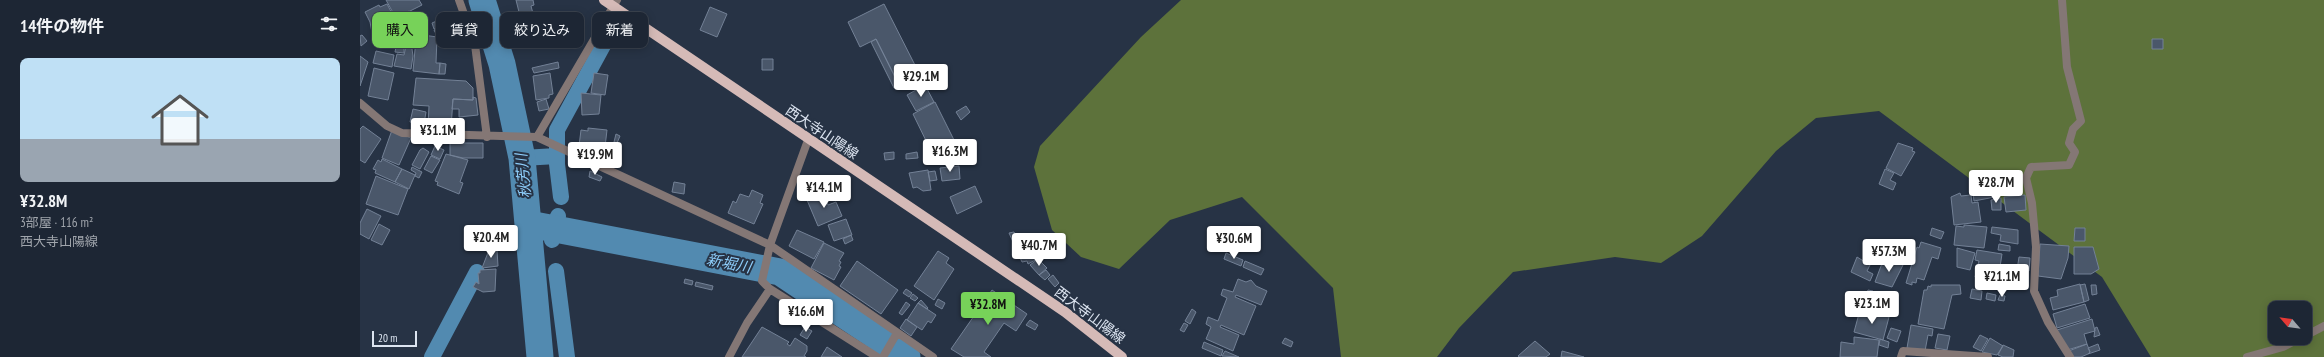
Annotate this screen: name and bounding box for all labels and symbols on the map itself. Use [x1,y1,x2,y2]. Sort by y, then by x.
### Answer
pin: ¥29.1M [888,64,954,98]
street label: 西大寺山陽線 [782,101,862,163]
pin: ¥31.1M [405,118,471,152]
pin: ¥16.3M [917,139,983,173]
pin: ¥19.9M [562,142,628,176]
water label: 秋芳川 [511,151,535,199]
pin: ¥28.7M [1963,170,2029,204]
pin: ¥14.1M [791,175,857,209]
pin: ¥20.4M [458,225,524,259]
pin: ¥30.6M [1201,226,1267,260]
pin: ¥40.7M [1006,233,1072,267]
pin: ¥57.3M [1856,239,1922,273]
water label: 新堀川 [705,249,755,277]
pin: ¥21.1M [1969,264,2035,298]
street label: 西大寺山陽線 [1051,283,1129,347]
pin: ¥23.1M [1839,291,1905,325]
pin: ¥32.8M [955,292,1021,326]
pin: ¥16.6M [773,299,839,333]
north arrow [2268,301,2312,345]
scale bar [372,329,417,348]

